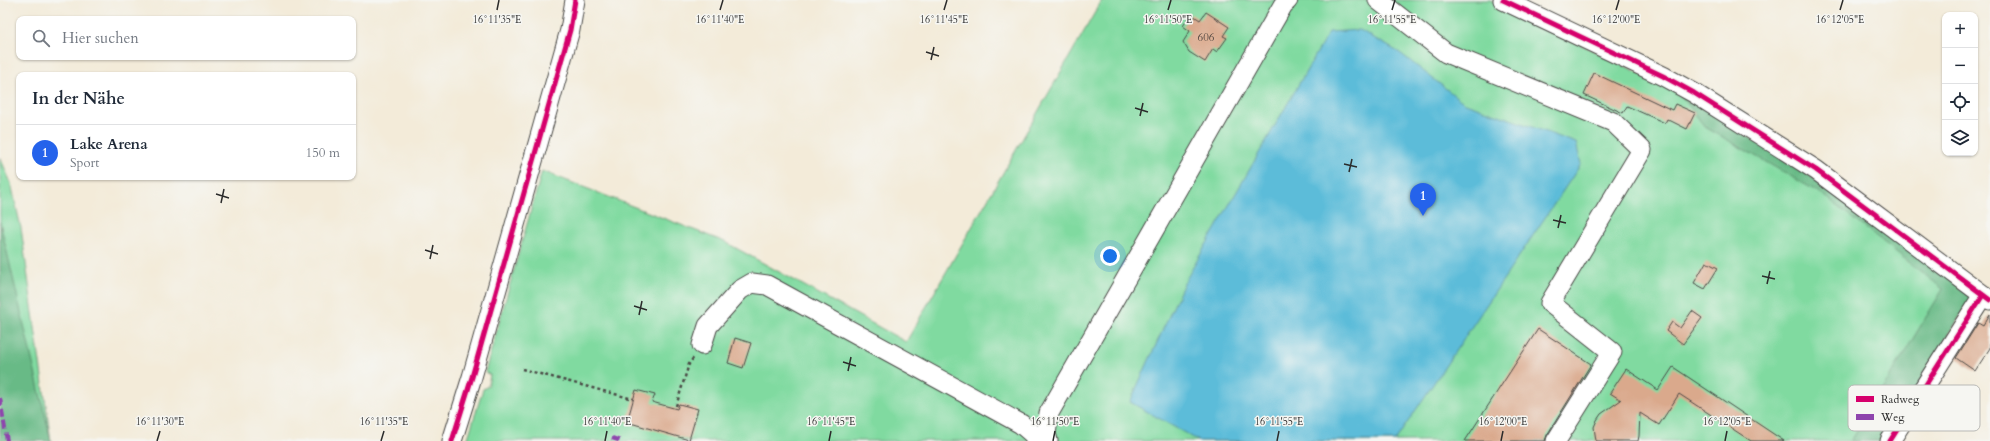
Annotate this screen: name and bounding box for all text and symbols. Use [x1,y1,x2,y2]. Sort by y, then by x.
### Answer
map controls [1942,12,1978,156]
button: + [1942,12,1978,48]
text: 16°11'35"E [473,13,521,27]
text: 16°11'40"E [696,13,744,27]
text: 16°11'45"E [920,13,968,27]
text: 16°11'50"E [1144,13,1192,27]
text: 16°11'55"E [1368,13,1416,27]
text: 16°12'00"E [1592,13,1640,27]
text: 16°12'05"E [1816,13,1864,27]
search box [16,16,356,60]
icon: search [30,27,52,49]
text: Hier suchen [62,28,139,48]
house number: 606 [1198,30,1215,45]
button: − [1942,48,1978,84]
button: locate [1942,84,1978,120]
text: In der Nähe [32,87,125,110]
button: layers [1942,120,1978,156]
text: Lake Arena [70,134,148,154]
text: 1 [42,144,48,162]
text: 150 m [306,144,340,162]
text: Sport [70,154,99,172]
pin: 1 [1410,183,1436,216]
your location [1100,246,1120,266]
legend [1848,385,1980,431]
text: Radweg [1881,392,1920,407]
text: Weg [1880,410,1905,425]
text: 16°11'30"E [136,415,184,429]
text: 16°11'35"E [360,415,408,429]
text: 16°11'40"E [583,415,631,429]
text: 16°11'45"E [807,415,855,429]
text: 16°11'50"E [1031,415,1079,429]
text: 16°11'55"E [1255,415,1303,429]
text: 16°12'00"E [1479,415,1527,429]
text: 16°12'05"E [1703,415,1751,429]

